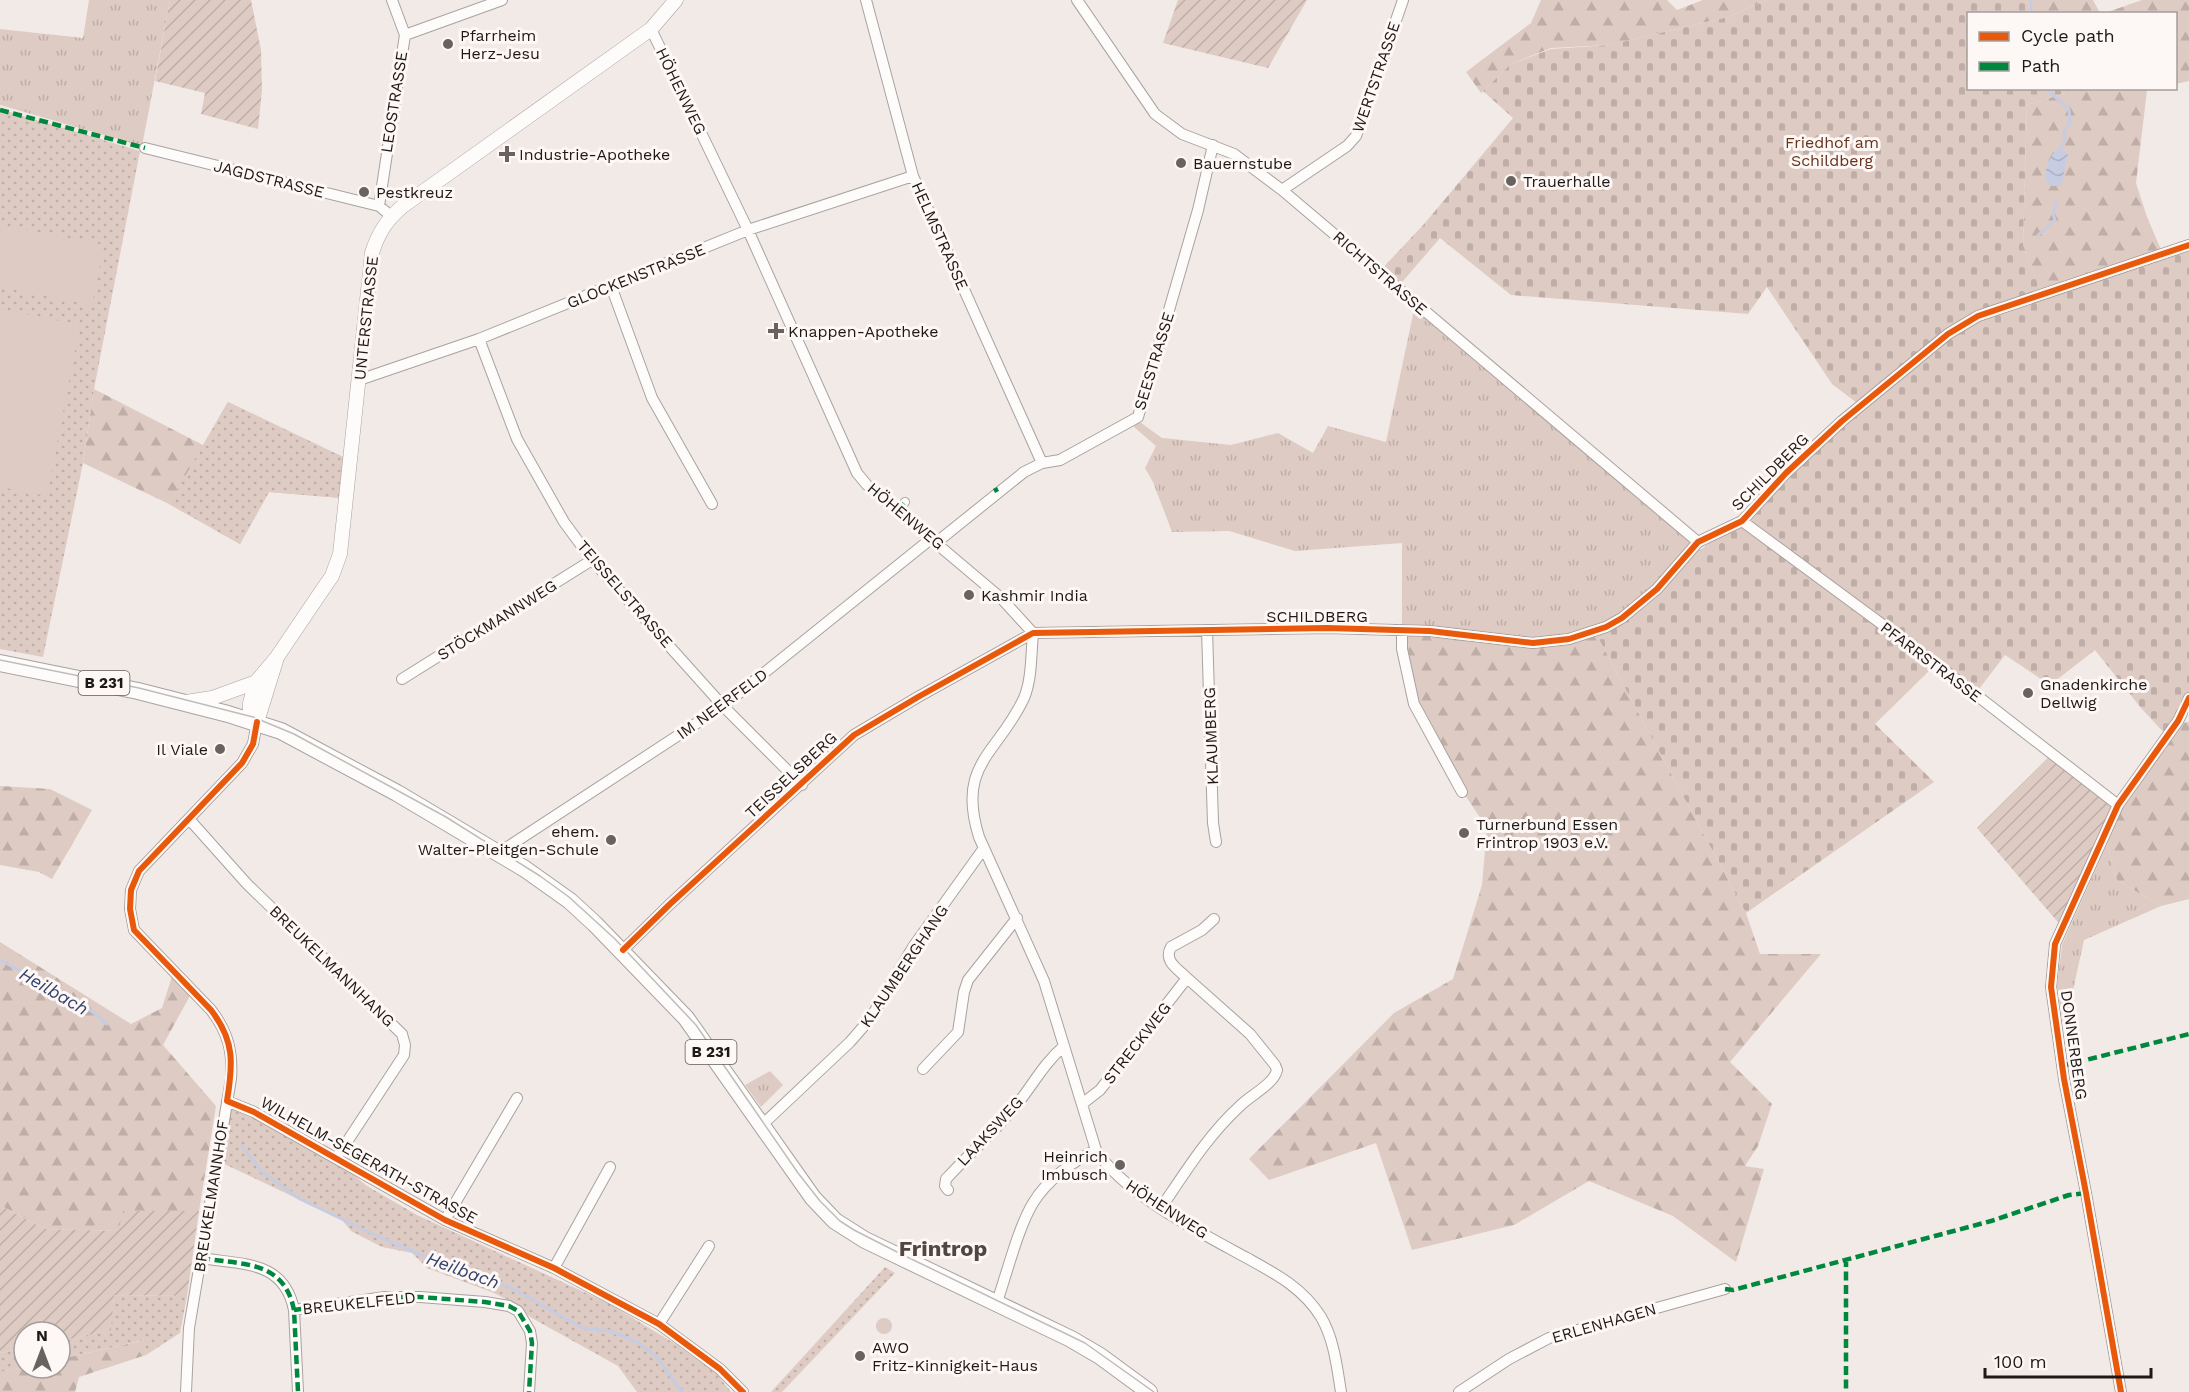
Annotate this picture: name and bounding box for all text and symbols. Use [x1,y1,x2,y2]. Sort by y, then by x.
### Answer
legend [1967,12,2177,90]
street label: WERTSTRASSE [1348,19,1404,135]
text: Cycle path [2021,25,2115,46]
place label: Pfarrheim Herz-Jesu [460,26,540,63]
marker: Pfarrheim Herz-Jesu [441,37,455,51]
street label: HÖHENWEG [652,44,710,138]
street label: LEOSTRASSE [377,50,411,154]
text: Path [2021,55,2061,76]
park label: Friedhof am Schildberg [1785,133,1879,170]
place label: Industrie-Apotheke [519,145,670,164]
marker: Industrie-Apotheke [500,147,514,161]
place label: Bauernstube [1193,154,1292,173]
street label: JAGDSTRASSE [212,156,326,202]
marker: Bauernstube [1174,156,1188,170]
place label: Trauerhalle [1523,172,1611,191]
marker: Trauerhalle [1504,174,1518,188]
street label: HELMSTRASSE [908,179,972,293]
place label: Pestkreuz [376,183,453,202]
marker: Pestkreuz [357,185,371,199]
street label: RICHTSTRASSE [1329,227,1431,319]
street label: GLOCKENSTRASSE [564,240,708,312]
street label: UNTERSTRASSE [350,255,382,381]
street label: SEESTRASSE [1130,309,1178,413]
place label: Knappen-Apotheke [788,322,938,341]
marker: Knappen-Apotheke [769,324,783,338]
street label: SCHILDBERG [1727,429,1813,515]
street label: HÖHENWEG [864,478,948,554]
street label: TEISSELSTRASSE [573,536,677,652]
street label: STÖCKMANNWEG [434,576,560,664]
place label: Kashmir India [981,586,1088,605]
marker: Kashmir India [962,588,976,602]
street label: SCHILDBERG [1266,607,1368,626]
street label: PFARRSTRASSE [1877,618,1985,706]
street label: IM NEERFELD [673,665,771,743]
road number: B 231 [78,671,130,695]
place label: Gnadenkirche Dellwig [2040,675,2147,712]
marker: Gnadenkirche Dellwig [2021,686,2035,700]
street label: KLAUMBERG [1200,687,1222,785]
street label: TEISSELSBERG [741,728,841,822]
place label: Il Viale [156,740,208,759]
marker: Il Viale [213,742,227,756]
place label: Turnerbund Essen Frintrop 1903 e.V. [1476,815,1618,852]
place label: ehem. Walter-Pleitgen-Schule [418,822,599,859]
marker: Turnerbund Essen Frintrop 1903 e.V. [1457,826,1471,840]
marker: ehem. Walter-Pleitgen-Schule [604,833,618,847]
street label: BREUKELMANNHANG [266,901,398,1031]
street label: KLAUMBERGHANG [856,901,952,1031]
water label: Heilbach [16,963,92,1019]
street label: DONNERBERG [2057,989,2091,1101]
street label: STRECKWEG [1099,998,1175,1088]
road number: B 231 [686,1040,736,1064]
street label: WILHELM-SEGERATH-STRASSE [257,1092,481,1228]
street label: LAAKSWEG [953,1092,1027,1170]
street label: BREUKELMANNHOF [190,1118,232,1274]
place label: Heinrich Imbusch [1041,1147,1108,1184]
marker: Heinrich Imbusch [1113,1158,1127,1172]
street label: HÖHENWEG [1122,1175,1212,1243]
district label: Frintrop [899,1236,987,1261]
water label: Heilbach [424,1247,502,1293]
street label: BREUKELFELD [301,1288,417,1318]
street label: ERLENHAGEN [1550,1299,1658,1347]
north arrow [12,1320,72,1380]
text: N [36,1326,48,1345]
place label: AWO Fritz-Kinnigkeit-Haus [872,1338,1038,1375]
scale bar [1985,1341,2152,1379]
marker: AWO Fritz-Kinnigkeit-Haus [853,1349,867,1363]
text: 100 m [1994,1351,2047,1372]

